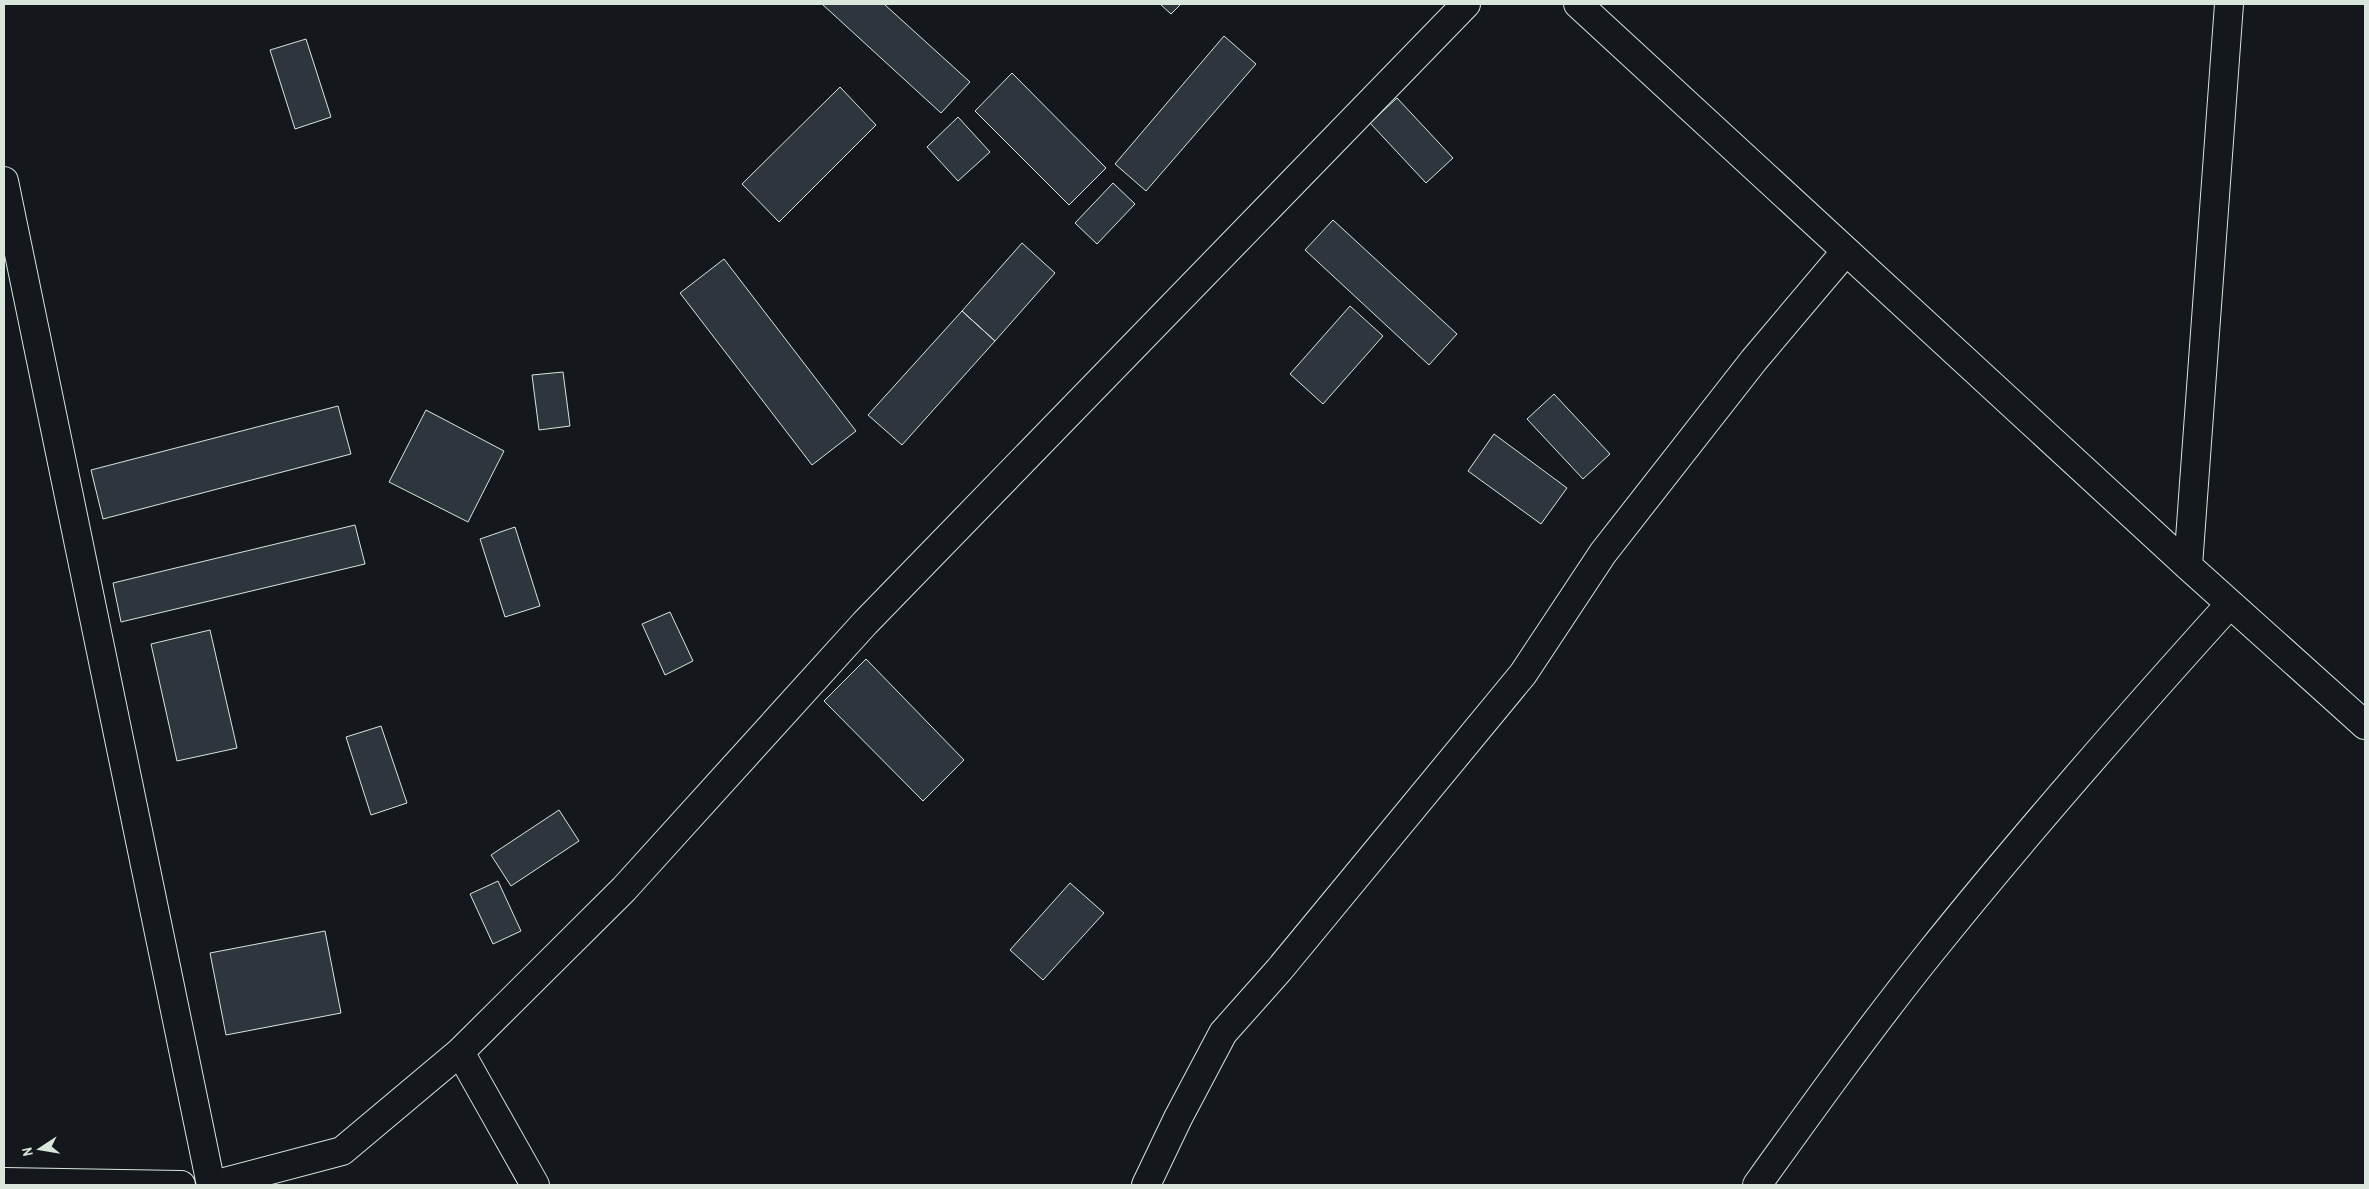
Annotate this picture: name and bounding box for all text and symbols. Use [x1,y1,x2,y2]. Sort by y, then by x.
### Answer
north arrow [15,1124,65,1174]
text: N [18,1146,37,1158]

